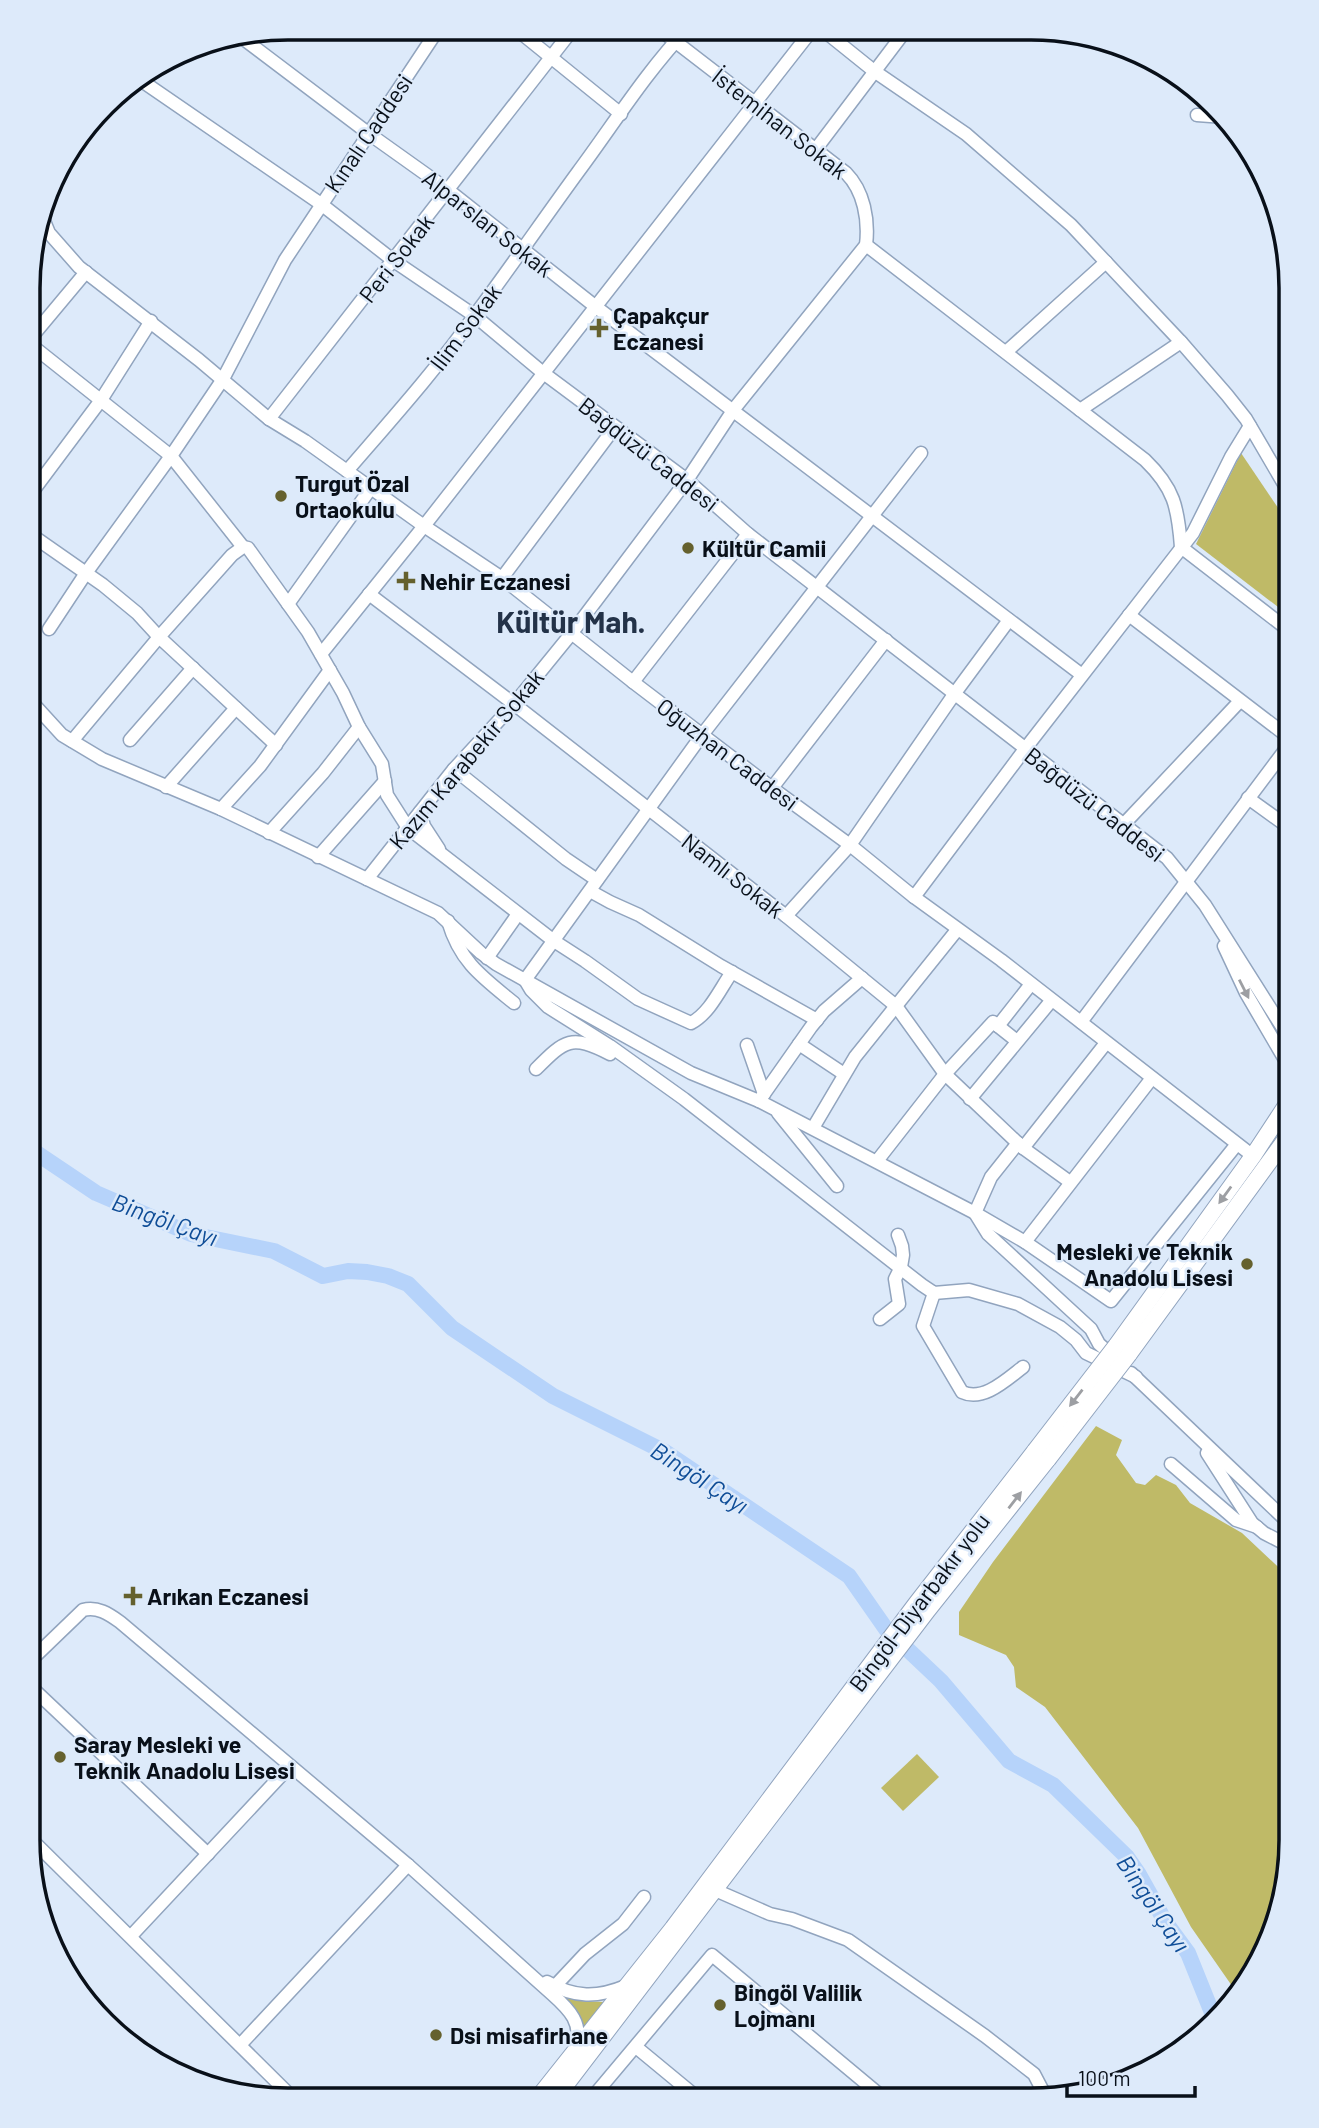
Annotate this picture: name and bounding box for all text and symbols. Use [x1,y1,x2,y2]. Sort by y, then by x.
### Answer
street label: İstemihan Sokak [707,62,853,184]
street label: Kınalı Caddesi [318,68,418,198]
street label: Alparslan Sokak [417,163,559,283]
street label: Peri Sokak [353,208,439,308]
street label: İlim Sokak [423,278,507,376]
place label: Çapakçur Eczanesi [613,301,709,355]
marker: Çapakçur Eczanesi [591,320,607,336]
street label: Bağdüzü Caddesi [573,391,725,517]
place label: Turgut Özal Ortaokulu [295,469,409,523]
marker: Turgut Özal Ortaokulu [273,488,289,504]
place label: Kültür Camii [702,534,826,562]
marker: Kültür Camii [680,540,696,556]
place label: Nehir Eczanesi [420,567,571,595]
marker: Nehir Eczanesi [398,573,414,589]
district label: Kültür Mah. [496,603,646,639]
street label: Kazım Karabekir Sokak [383,663,549,855]
street label: Oğuzhan Caddesi [652,692,804,816]
street label: Bağdüzü Caddesi [1019,741,1171,867]
street label: Namlı Sokak [676,827,790,923]
one-way arrow [1239,979,1250,999]
one-way arrow [1218,1186,1232,1204]
water label: Bingöl Çayı [108,1187,222,1252]
place label: Mesleki ve Teknik Anadolu Lisesi [1056,1237,1233,1291]
marker: Mesleki ve Teknik Anadolu Lisesi [1239,1256,1255,1272]
one-way arrow [1068,1389,1083,1407]
water label: Bingöl Çayı [646,1435,754,1519]
one-way arrow [1008,1492,1023,1510]
street label: Bingöl-Diyarbakır yolu [843,1507,995,1697]
place label: Arıkan Eczanesi [147,1582,309,1610]
marker: Arıkan Eczanesi [125,1588,141,1604]
place label: Saray Mesleki ve Teknik Anadolu Lisesi [74,1730,295,1784]
marker: Saray Mesleki ve Teknik Anadolu Lisesi [52,1749,68,1765]
water label: Bingöl Çayı [1111,1849,1197,1957]
place label: Bingöl Valilik Lojmanı [734,1978,863,2032]
marker: Bingöl Valilik Lojmanı [712,1997,728,2013]
place label: Dsi misafirhane [450,2021,608,2049]
marker: Dsi misafirhane [428,2027,444,2043]
scale bar [1067,2054,1195,2098]
text: 100 m [1078,2065,1131,2090]

